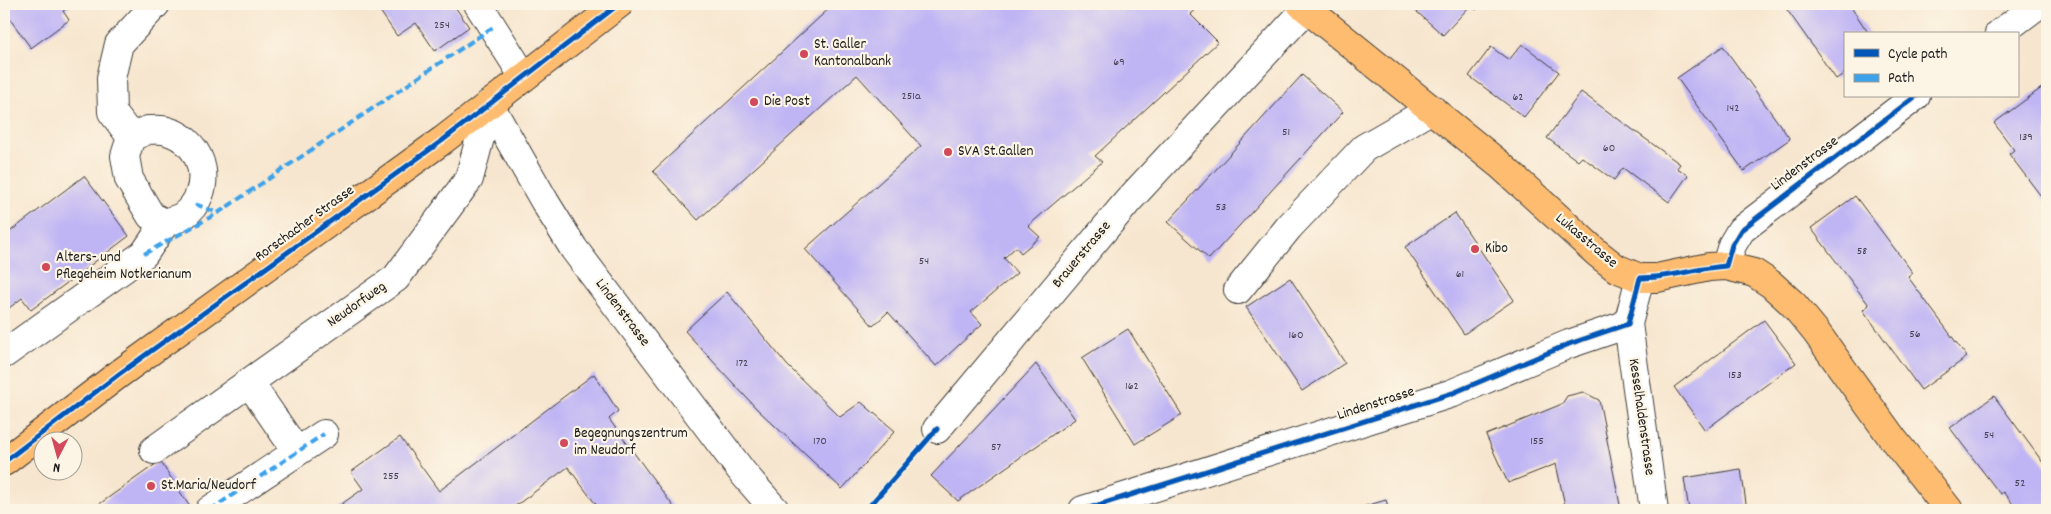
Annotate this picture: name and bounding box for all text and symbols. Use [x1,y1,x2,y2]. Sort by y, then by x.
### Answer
house number: 254 [434,17,450,34]
legend [1844,32,2018,98]
place label: St. Galler Kantonalbank [814,34,891,73]
text: Cycle path [1888,44,1948,66]
marker: St. Galler Kantonalbank [798,48,810,60]
house number: 69 [1113,54,1125,71]
text: Path [1888,68,1914,90]
house number: 251a [901,88,921,105]
house number: 62 [1512,89,1524,106]
place label: Die Post [764,91,810,113]
marker: Die Post [748,96,760,108]
house number: 142 [1727,100,1739,117]
house number: 51 [1282,124,1290,141]
house number: 139 [2019,129,2033,146]
street label: Lindenstrasse [1766,131,1844,197]
house number: 60 [1603,140,1615,157]
place label: SVA St.Gallen [958,141,1033,163]
marker: SVA St.Gallen [942,146,954,158]
street label: Rorschacher Strasse [251,180,360,268]
house number: 53 [1216,199,1226,216]
street label: Lukasstrasse [1550,208,1622,274]
street label: Brauerstrasse [1047,216,1117,293]
place label: Kibo [1485,238,1508,260]
marker: Kibo [1469,243,1481,255]
house number: 58 [1857,243,1867,260]
place label: Alters- und Pflegeheim Notkerianum [56,247,191,286]
house number: 54 [919,253,929,270]
marker: Alters- und Pflegeheim Notkerianum [40,261,52,273]
house number: 61 [1456,266,1464,283]
street label: Lindenstrasse [589,274,655,352]
street label: Neudorfweg [323,277,391,333]
house number: 56 [1909,326,1921,343]
house number: 160 [1288,327,1304,344]
house number: 172 [736,355,748,372]
street label: Kesselhaldenstrasse [1622,357,1660,477]
house number: 153 [1728,367,1742,384]
house number: 162 [1125,378,1139,395]
street label: Lindenstrasse [1335,381,1418,427]
place label: Begegnungszentrum im Neudorf [574,423,688,462]
house number: 54 [1984,427,1994,444]
north arrow [32,432,82,482]
house number: 170 [813,433,827,450]
house number: 155 [1530,433,1544,450]
marker: Begegnungszentrum im Neudorf [558,437,570,449]
house number: 57 [991,439,1001,456]
text: N [52,457,61,477]
house number: 255 [383,468,399,485]
place label: St.Maria/Neudorf [161,475,257,497]
house number: 52 [2015,475,2025,492]
marker: St.Maria/Neudorf [145,480,157,492]

